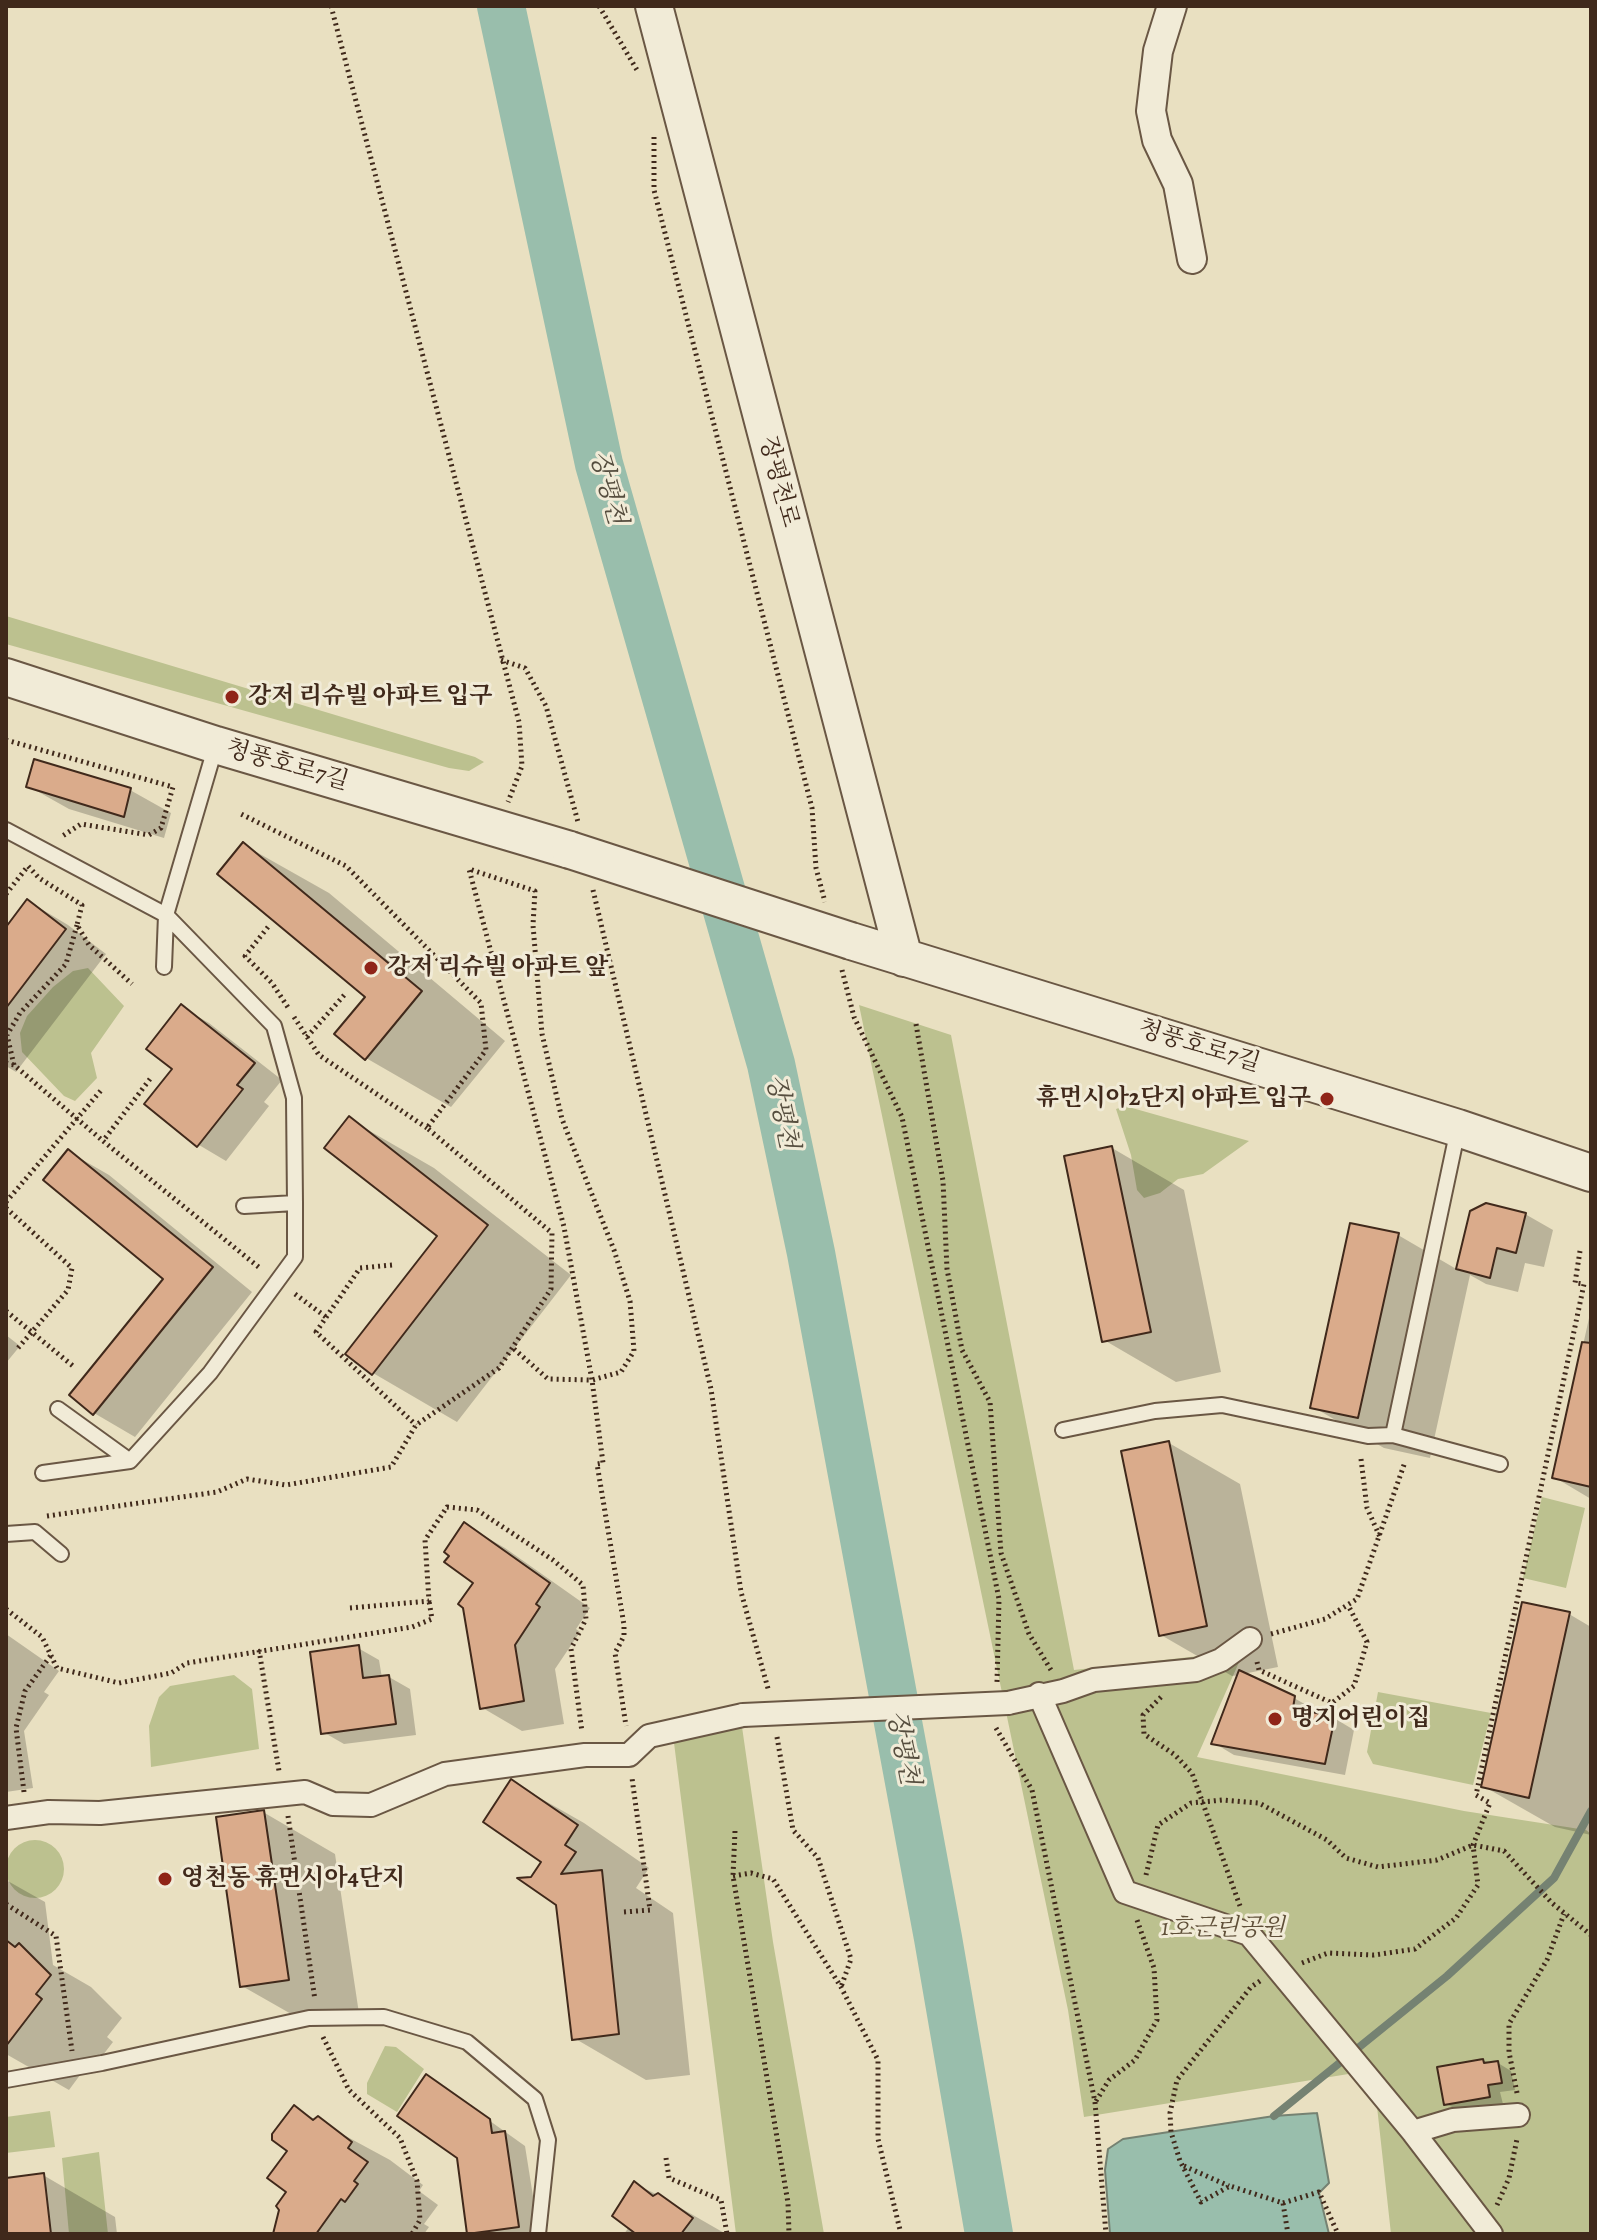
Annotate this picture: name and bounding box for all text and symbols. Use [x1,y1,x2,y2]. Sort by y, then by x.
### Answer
street label: 장평천로 [752,433,804,531]
water label: 장평천 [582,448,632,528]
place label: 강저 리슈빌 아파트 입구 [248,683,492,711]
marker: 강저 리슈빌 아파트 입구 [223,688,241,706]
street label: 청풍호로7길 [222,735,352,797]
place label: 강저 리슈빌 아파트 앞 [387,954,608,982]
marker: 강저 리슈빌 아파트 앞 [362,959,380,977]
street label: 청풍호로7길 [1135,1015,1263,1079]
water label: 장평천 [758,1072,804,1152]
place label: 휴먼시아2단지 아파트 입구 [1036,1085,1311,1113]
marker: 휴먼시아2단지 아파트 입구 [1318,1090,1336,1108]
place label: 명지어린이집 [1291,1705,1430,1733]
water label: 장평천 [879,1708,925,1788]
marker: 명지어린이집 [1266,1710,1284,1728]
place label: 영천동 휴먼시아4단지 [181,1865,405,1893]
marker: 영천동 휴먼시아4단지 [156,1870,174,1888]
park label: 1호근린공원 [1161,1915,1285,1943]

